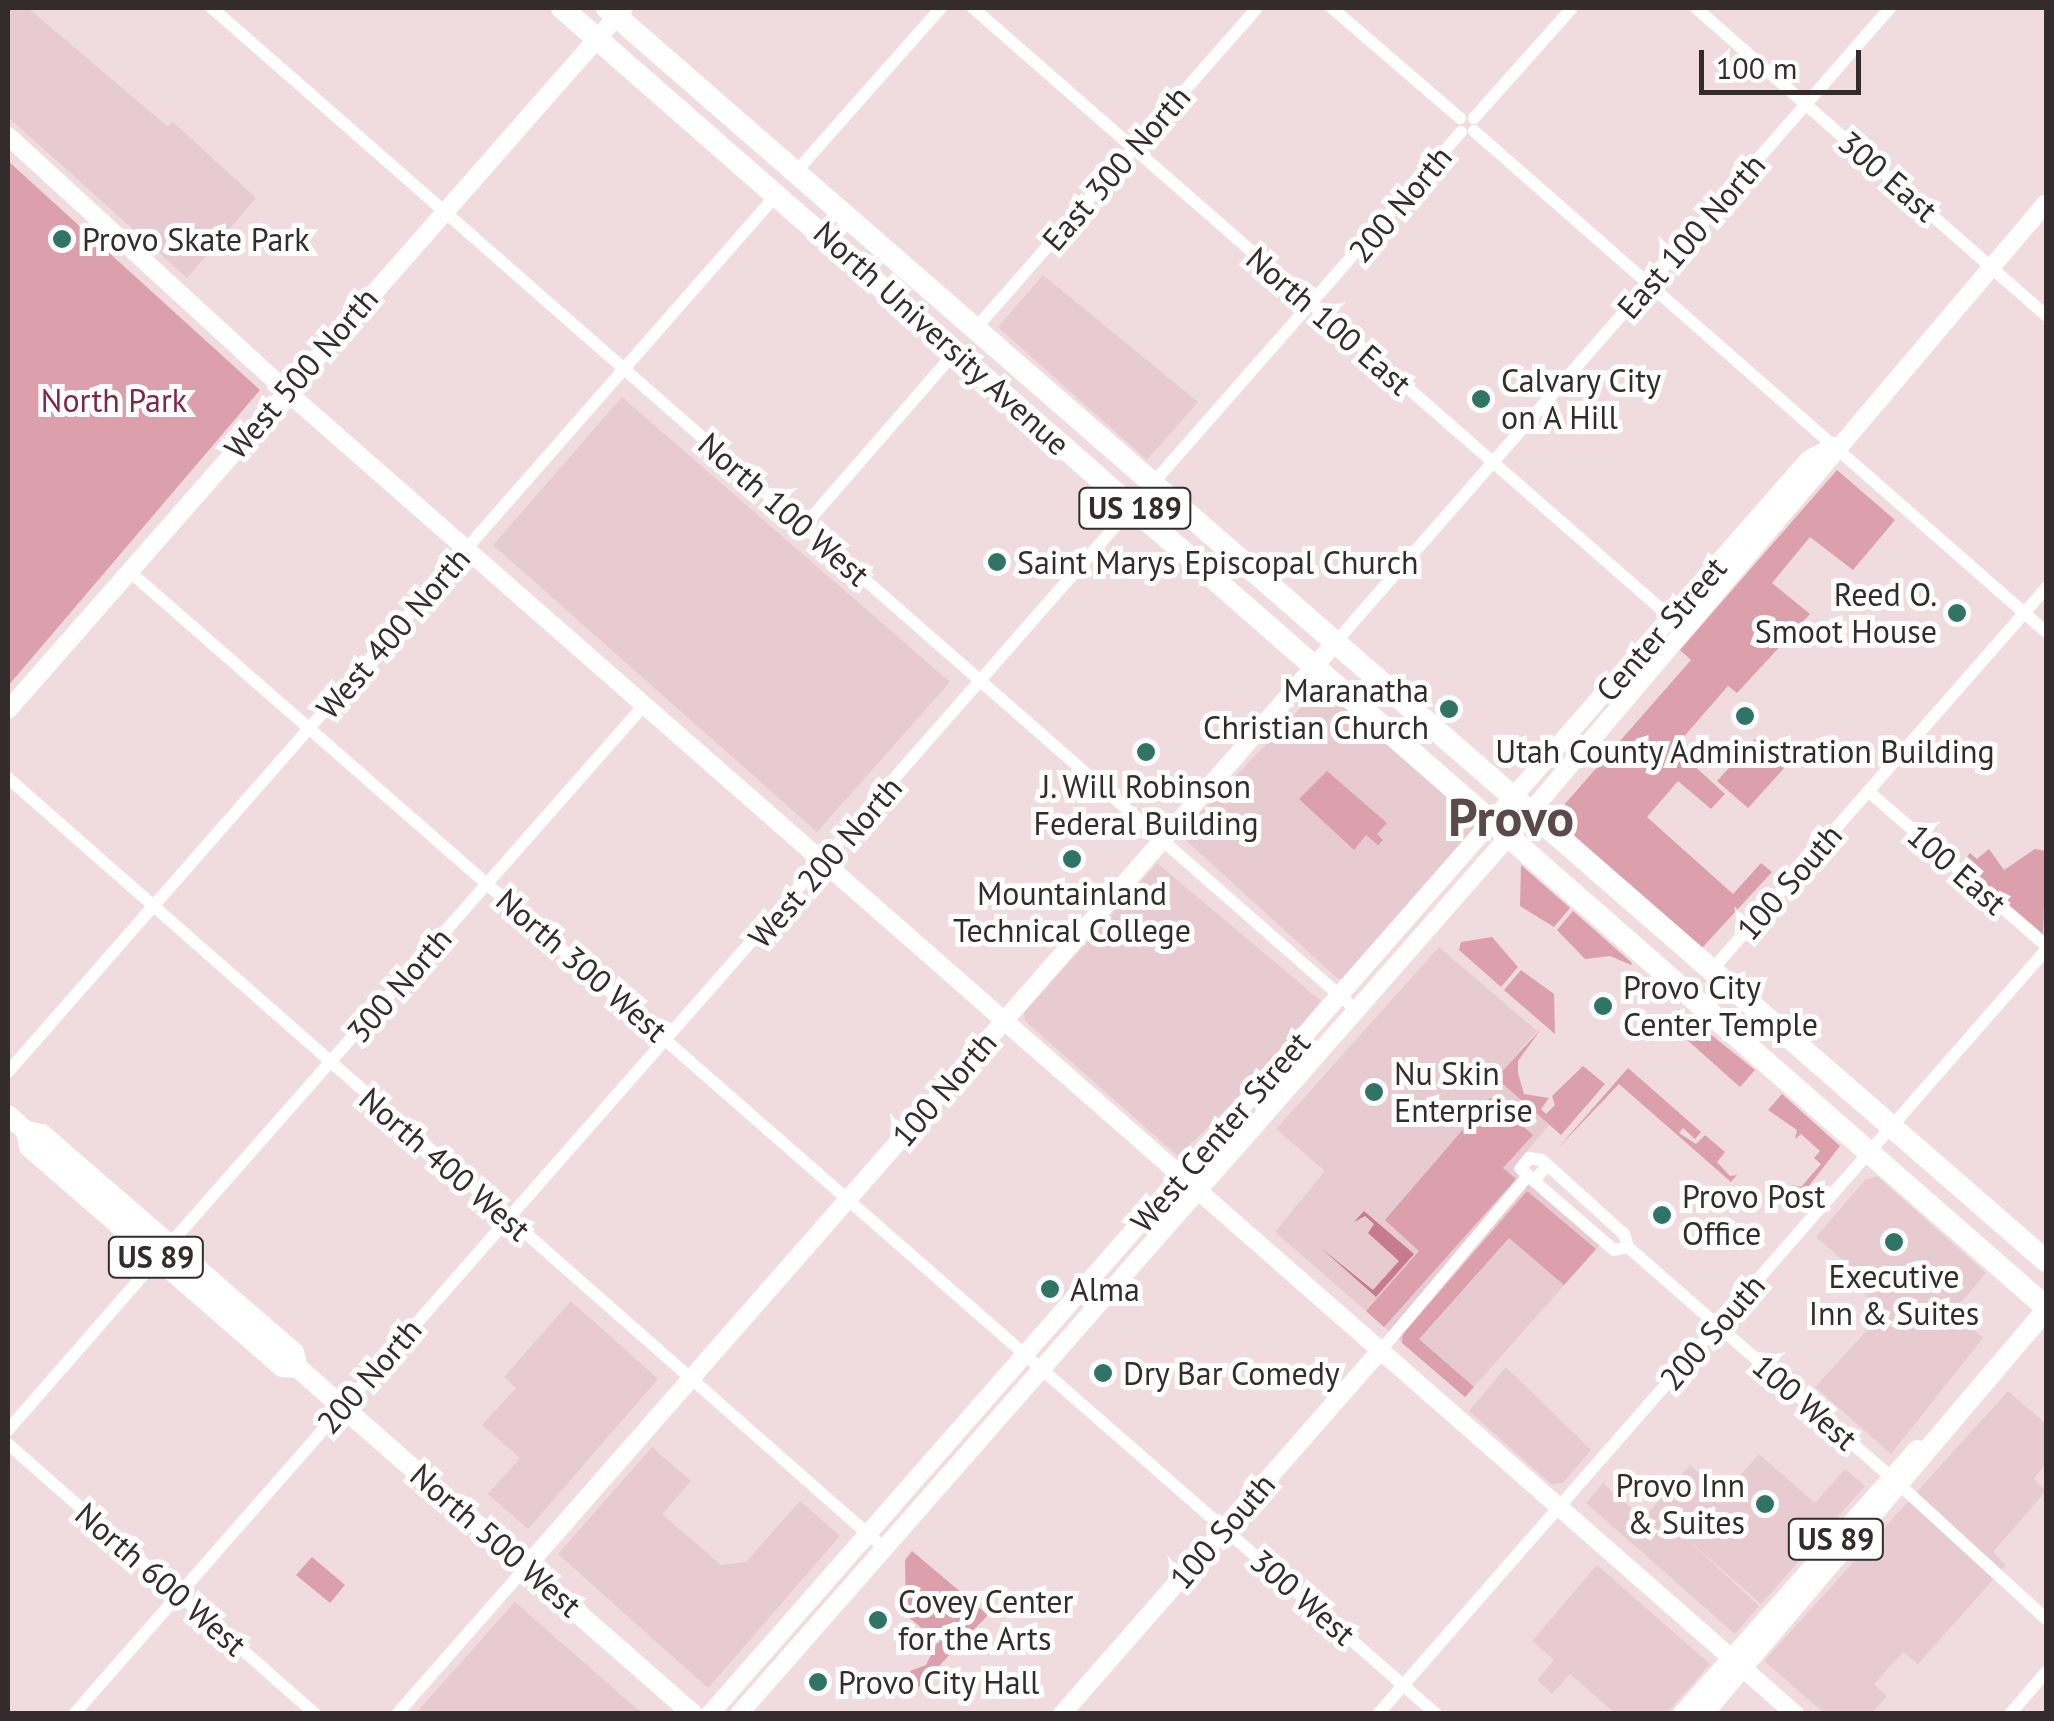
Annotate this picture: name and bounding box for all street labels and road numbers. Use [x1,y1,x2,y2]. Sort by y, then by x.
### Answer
street label: East 300 North [1034,78,1198,258]
street label: 300 East [1831,123,1945,229]
street label: 200 North [1340,138,1460,270]
street label: East 100 North [1609,146,1773,326]
street label: North University Avenue [805,212,1079,464]
street label: North 100 East [1239,239,1419,403]
street label: West 500 North [216,280,386,466]
street label: North 100 West [691,424,877,594]
road number: US 189 [1078,483,1192,533]
street label: West 400 North [308,540,478,726]
street label: Center Street [1588,549,1734,709]
street label: West 200 North [740,769,910,955]
street label: 100 South [1728,816,1850,948]
street label: 100 East [1900,816,2014,922]
street label: North 300 West [489,880,675,1050]
street label: 300 North [339,920,459,1050]
street label: 100 North [884,1024,1004,1154]
street label: West Center Street [1122,1024,1318,1240]
street label: North 400 West [352,1079,538,1249]
road number: US 89 [106,1232,206,1282]
street label: 200 South [1651,1266,1773,1398]
street label: 200 North [309,1311,429,1441]
street label: 100 West [1745,1346,1865,1458]
street label: North 500 West [403,1455,589,1625]
street label: 100 South [1161,1465,1283,1597]
street label: North 600 West [68,1494,254,1664]
road number: US 89 [1786,1514,1886,1564]
street label: 300 West [1243,1541,1363,1653]

